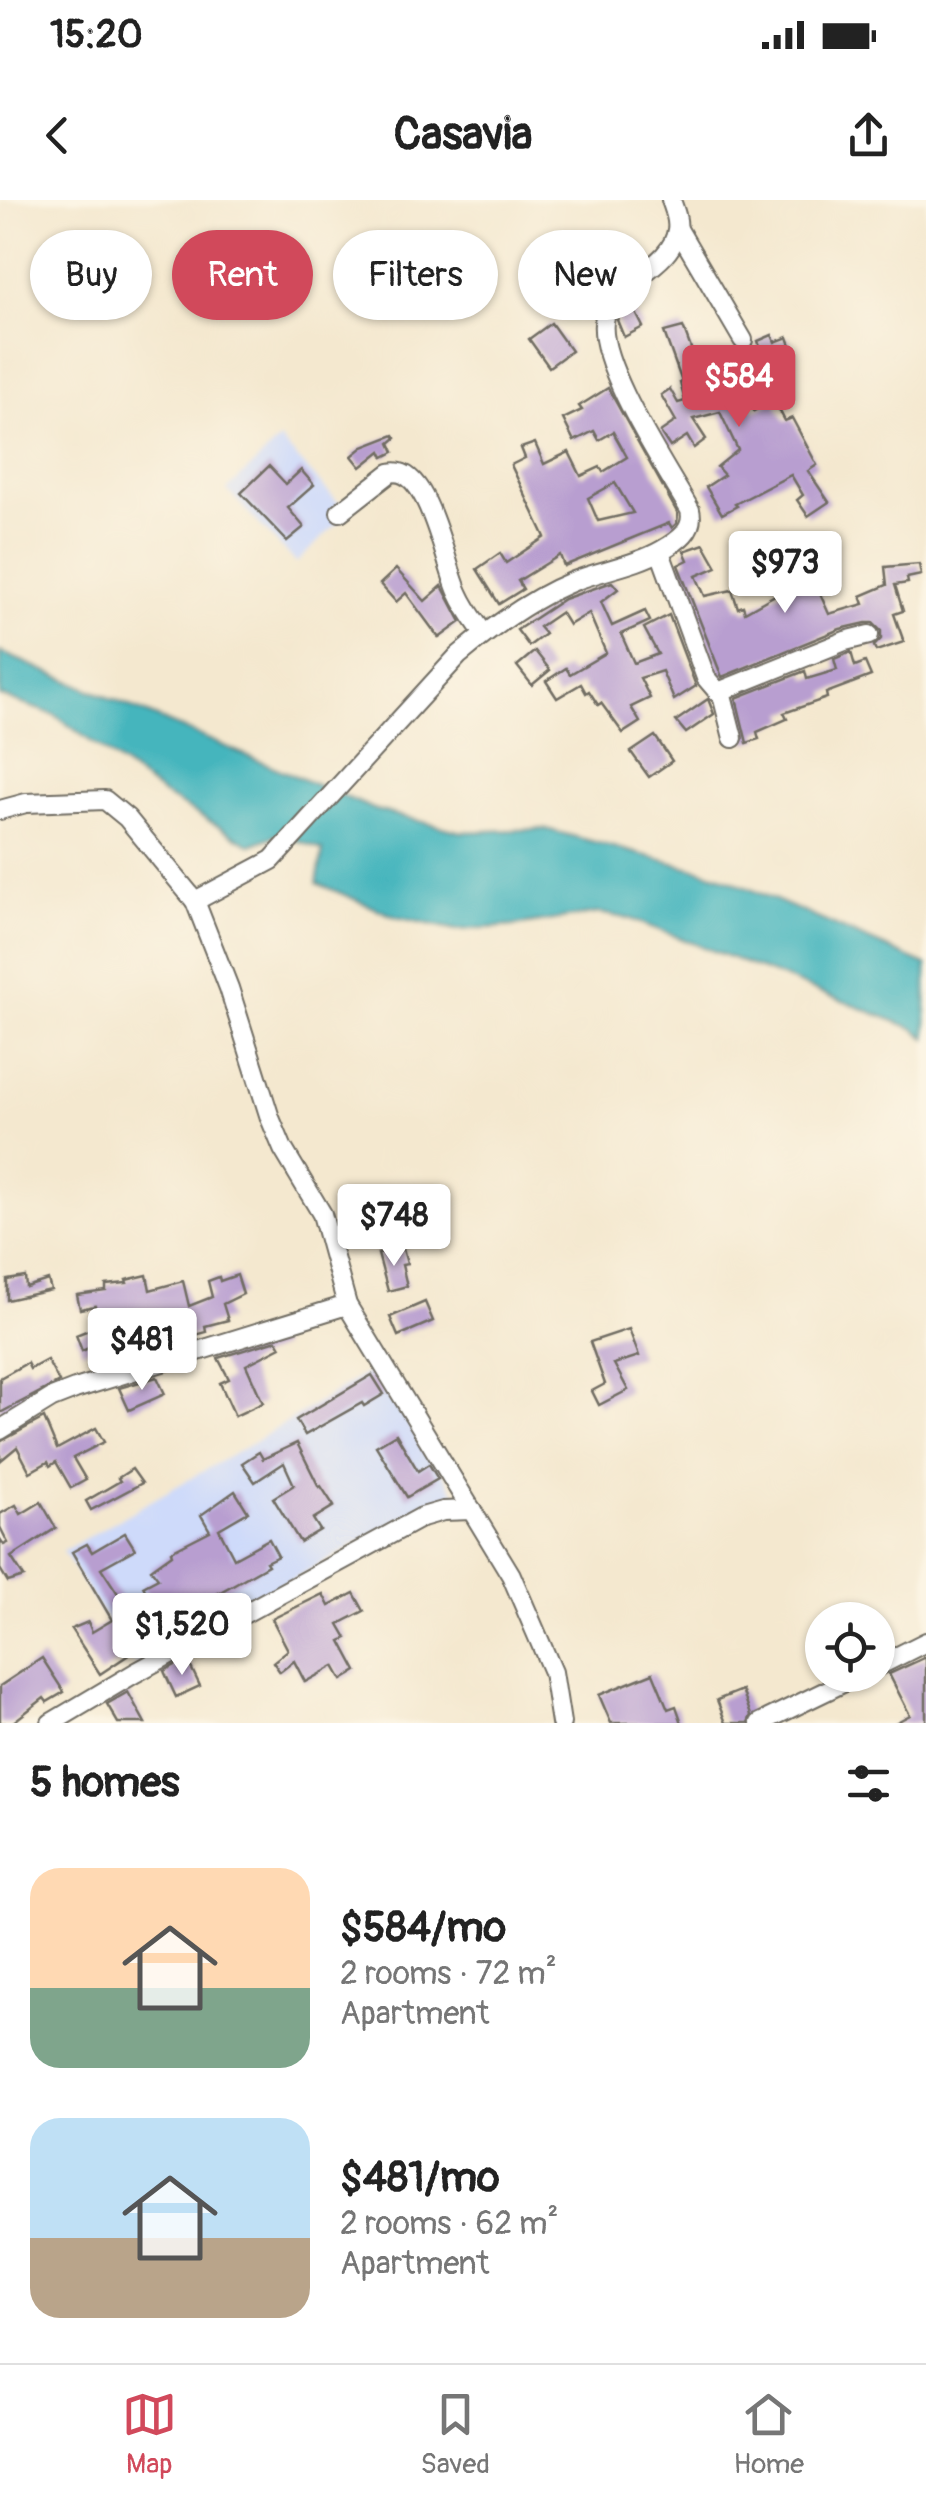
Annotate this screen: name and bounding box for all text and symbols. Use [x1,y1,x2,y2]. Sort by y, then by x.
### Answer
text: 15:20 [50,11,143,59]
text: Casavia [394,107,532,163]
icon: back [30,108,85,163]
icon: share [841,108,896,163]
chip: Buy [30,230,152,320]
chip: Rent [172,230,313,320]
chip: Filters [333,230,498,320]
chip: New [518,230,652,320]
pin: $584 [680,345,798,430]
text: $584 [704,357,774,397]
pin: $973 [726,531,844,616]
text: $973 [751,543,819,583]
pin: $748 [335,1184,453,1269]
text: $748 [360,1196,428,1236]
pin: $481 [83,1308,201,1393]
text: $481 [110,1320,174,1360]
pin: $1,520 [101,1593,263,1678]
map controls [805,1602,895,1692]
button: locate [805,1602,895,1692]
text: $1,520 [134,1605,230,1645]
icon: filters [841,1756,896,1811]
text: 5 homes [30,1757,180,1809]
text: $584/mo [340,1902,506,1954]
icon: home [110,1908,230,2028]
text: 2 rooms · 72 m² [340,1954,557,1994]
text: Apartment [340,1994,489,2034]
text: $481/mo [340,2152,500,2204]
icon: home [110,2158,230,2278]
text: 2 rooms · 62 m² [340,2204,558,2244]
text: Apartment [340,2244,489,2284]
tab: Map [122,2387,177,2482]
tab: Saved [420,2387,490,2482]
tab: Home [734,2387,804,2482]

